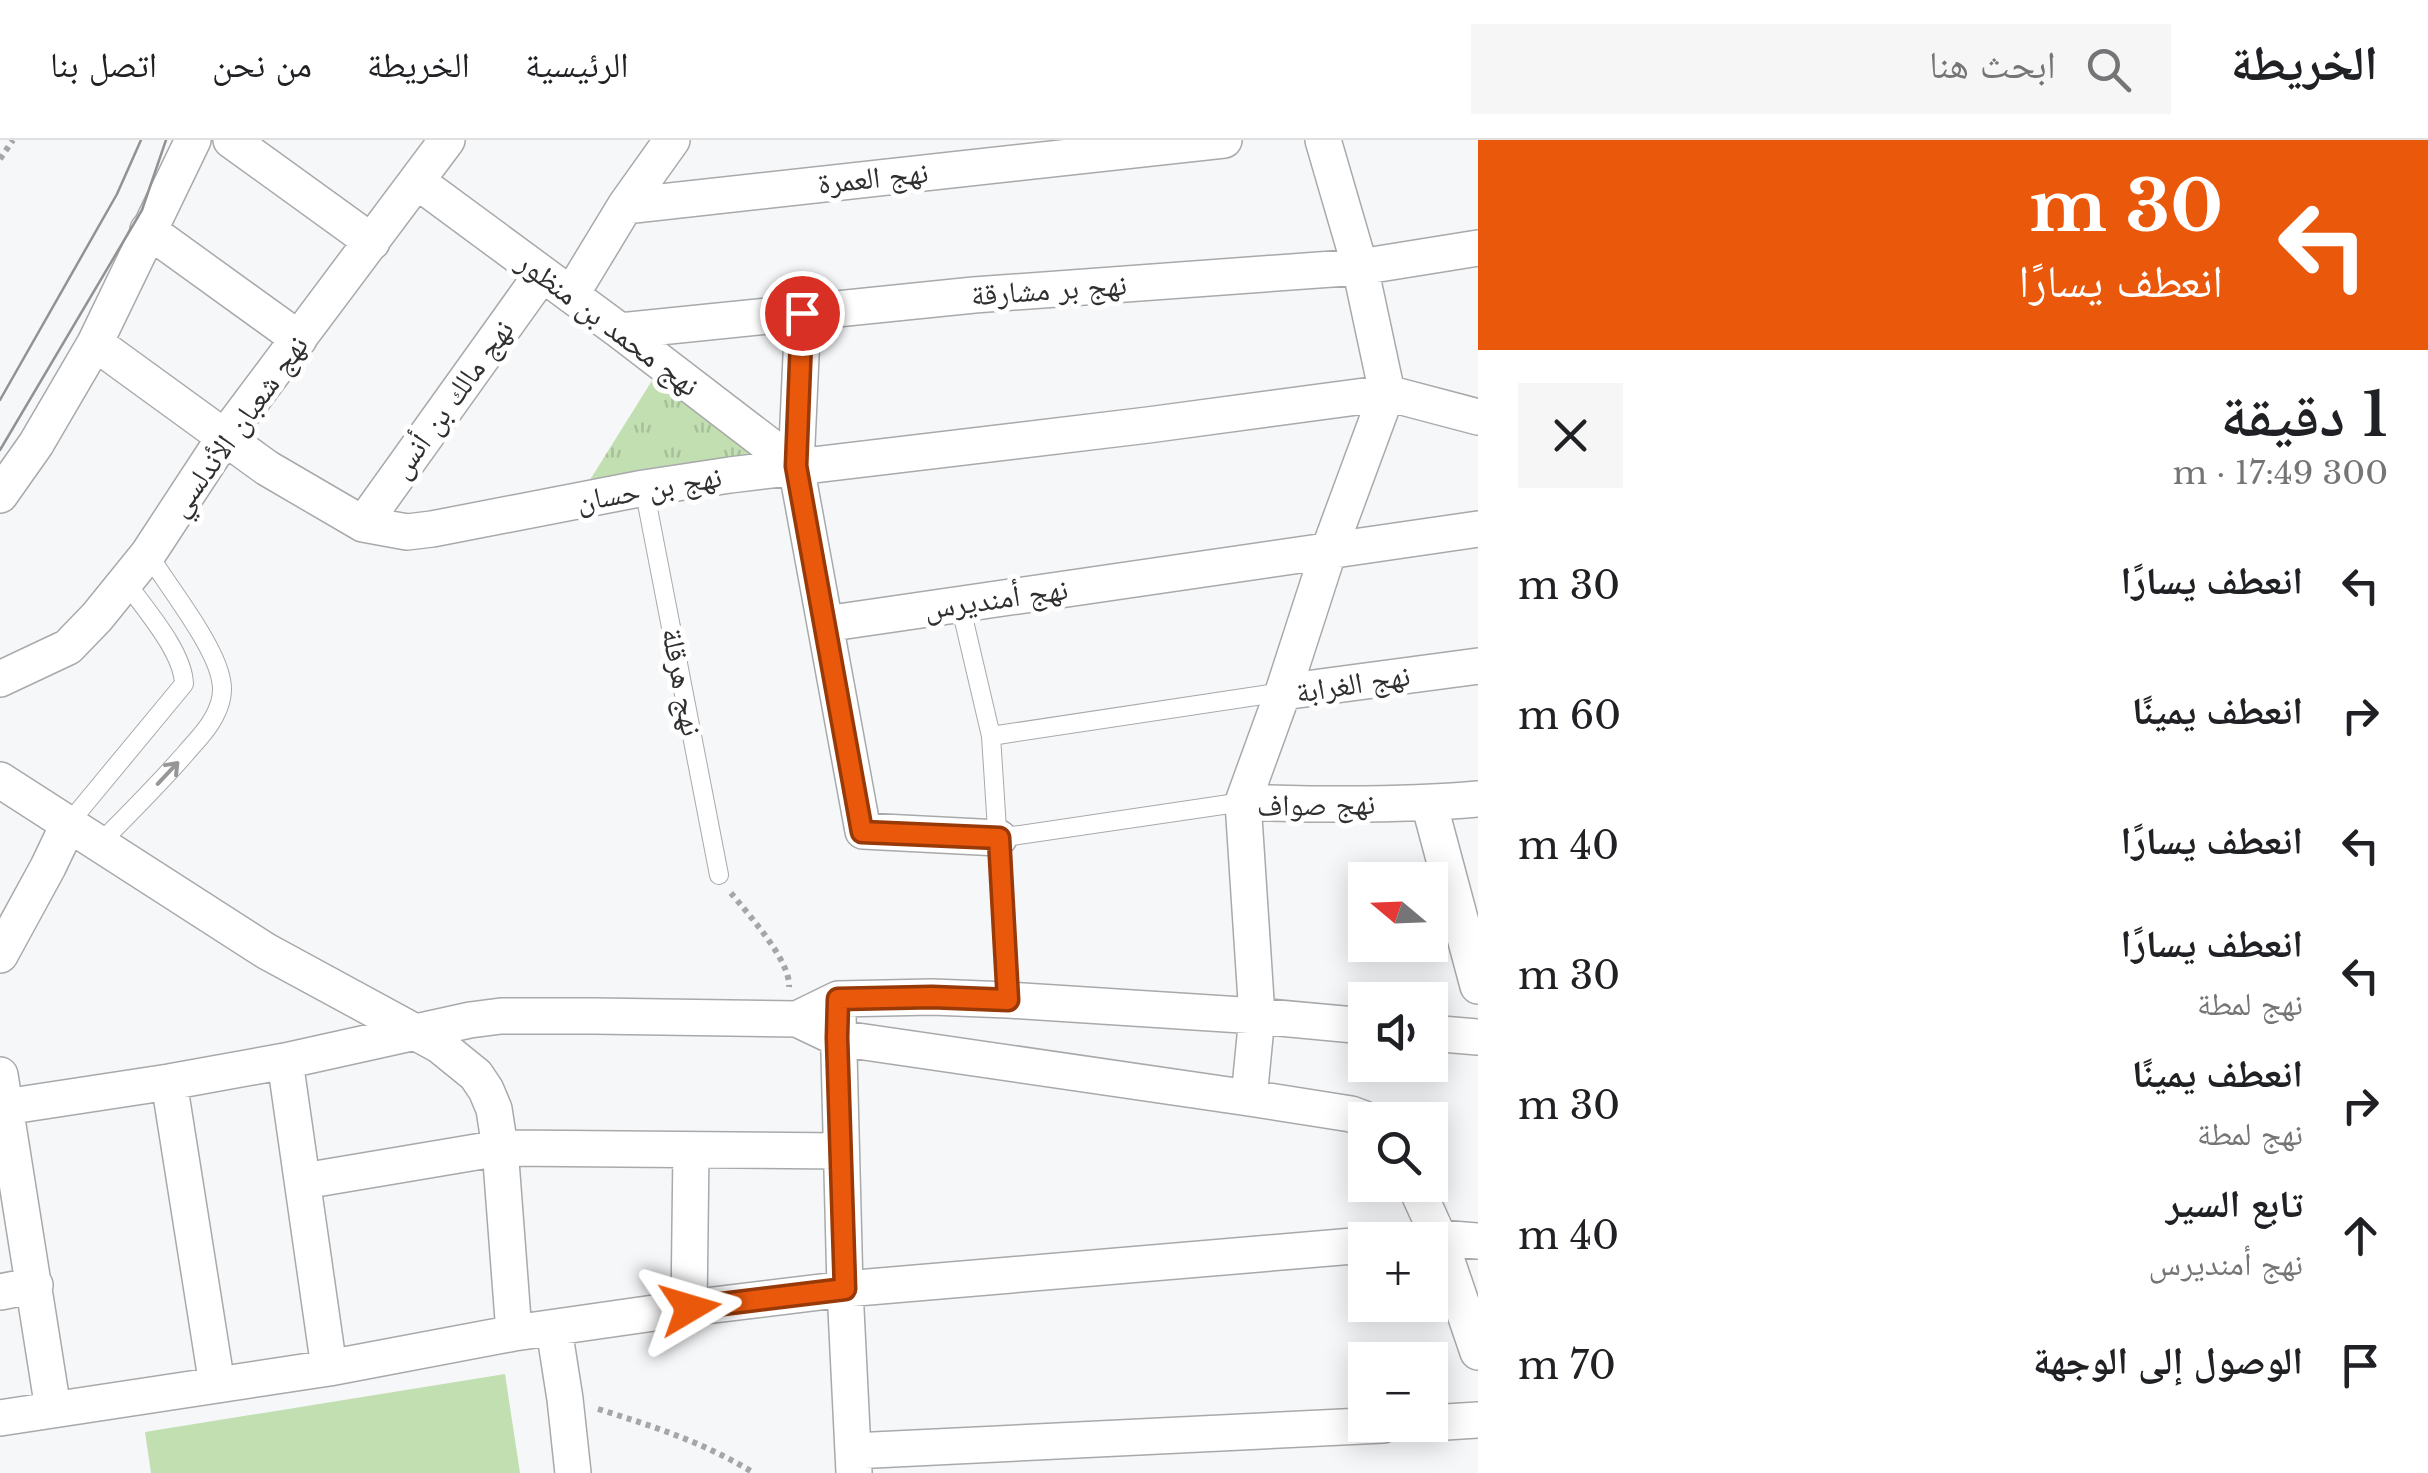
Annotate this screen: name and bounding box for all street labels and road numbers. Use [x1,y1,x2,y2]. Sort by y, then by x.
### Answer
street label: نهج العمرة [816,153,930,203]
street label: نهج محمد بن منظور [509,242,707,405]
street label: نهج بر مشارقة [970,266,1128,314]
street label: نهج مالك بن أنس [382,312,522,486]
street label: نهج شعبان الأندلسي [159,328,320,527]
street label: نهج بن حسان [573,458,725,520]
street label: نهج أمنديرس [922,570,1070,628]
street label: نهج هرقلة [653,625,711,739]
street label: نهج الغرابة [1293,656,1413,712]
street label: نهج صواف [1256,785,1376,825]

